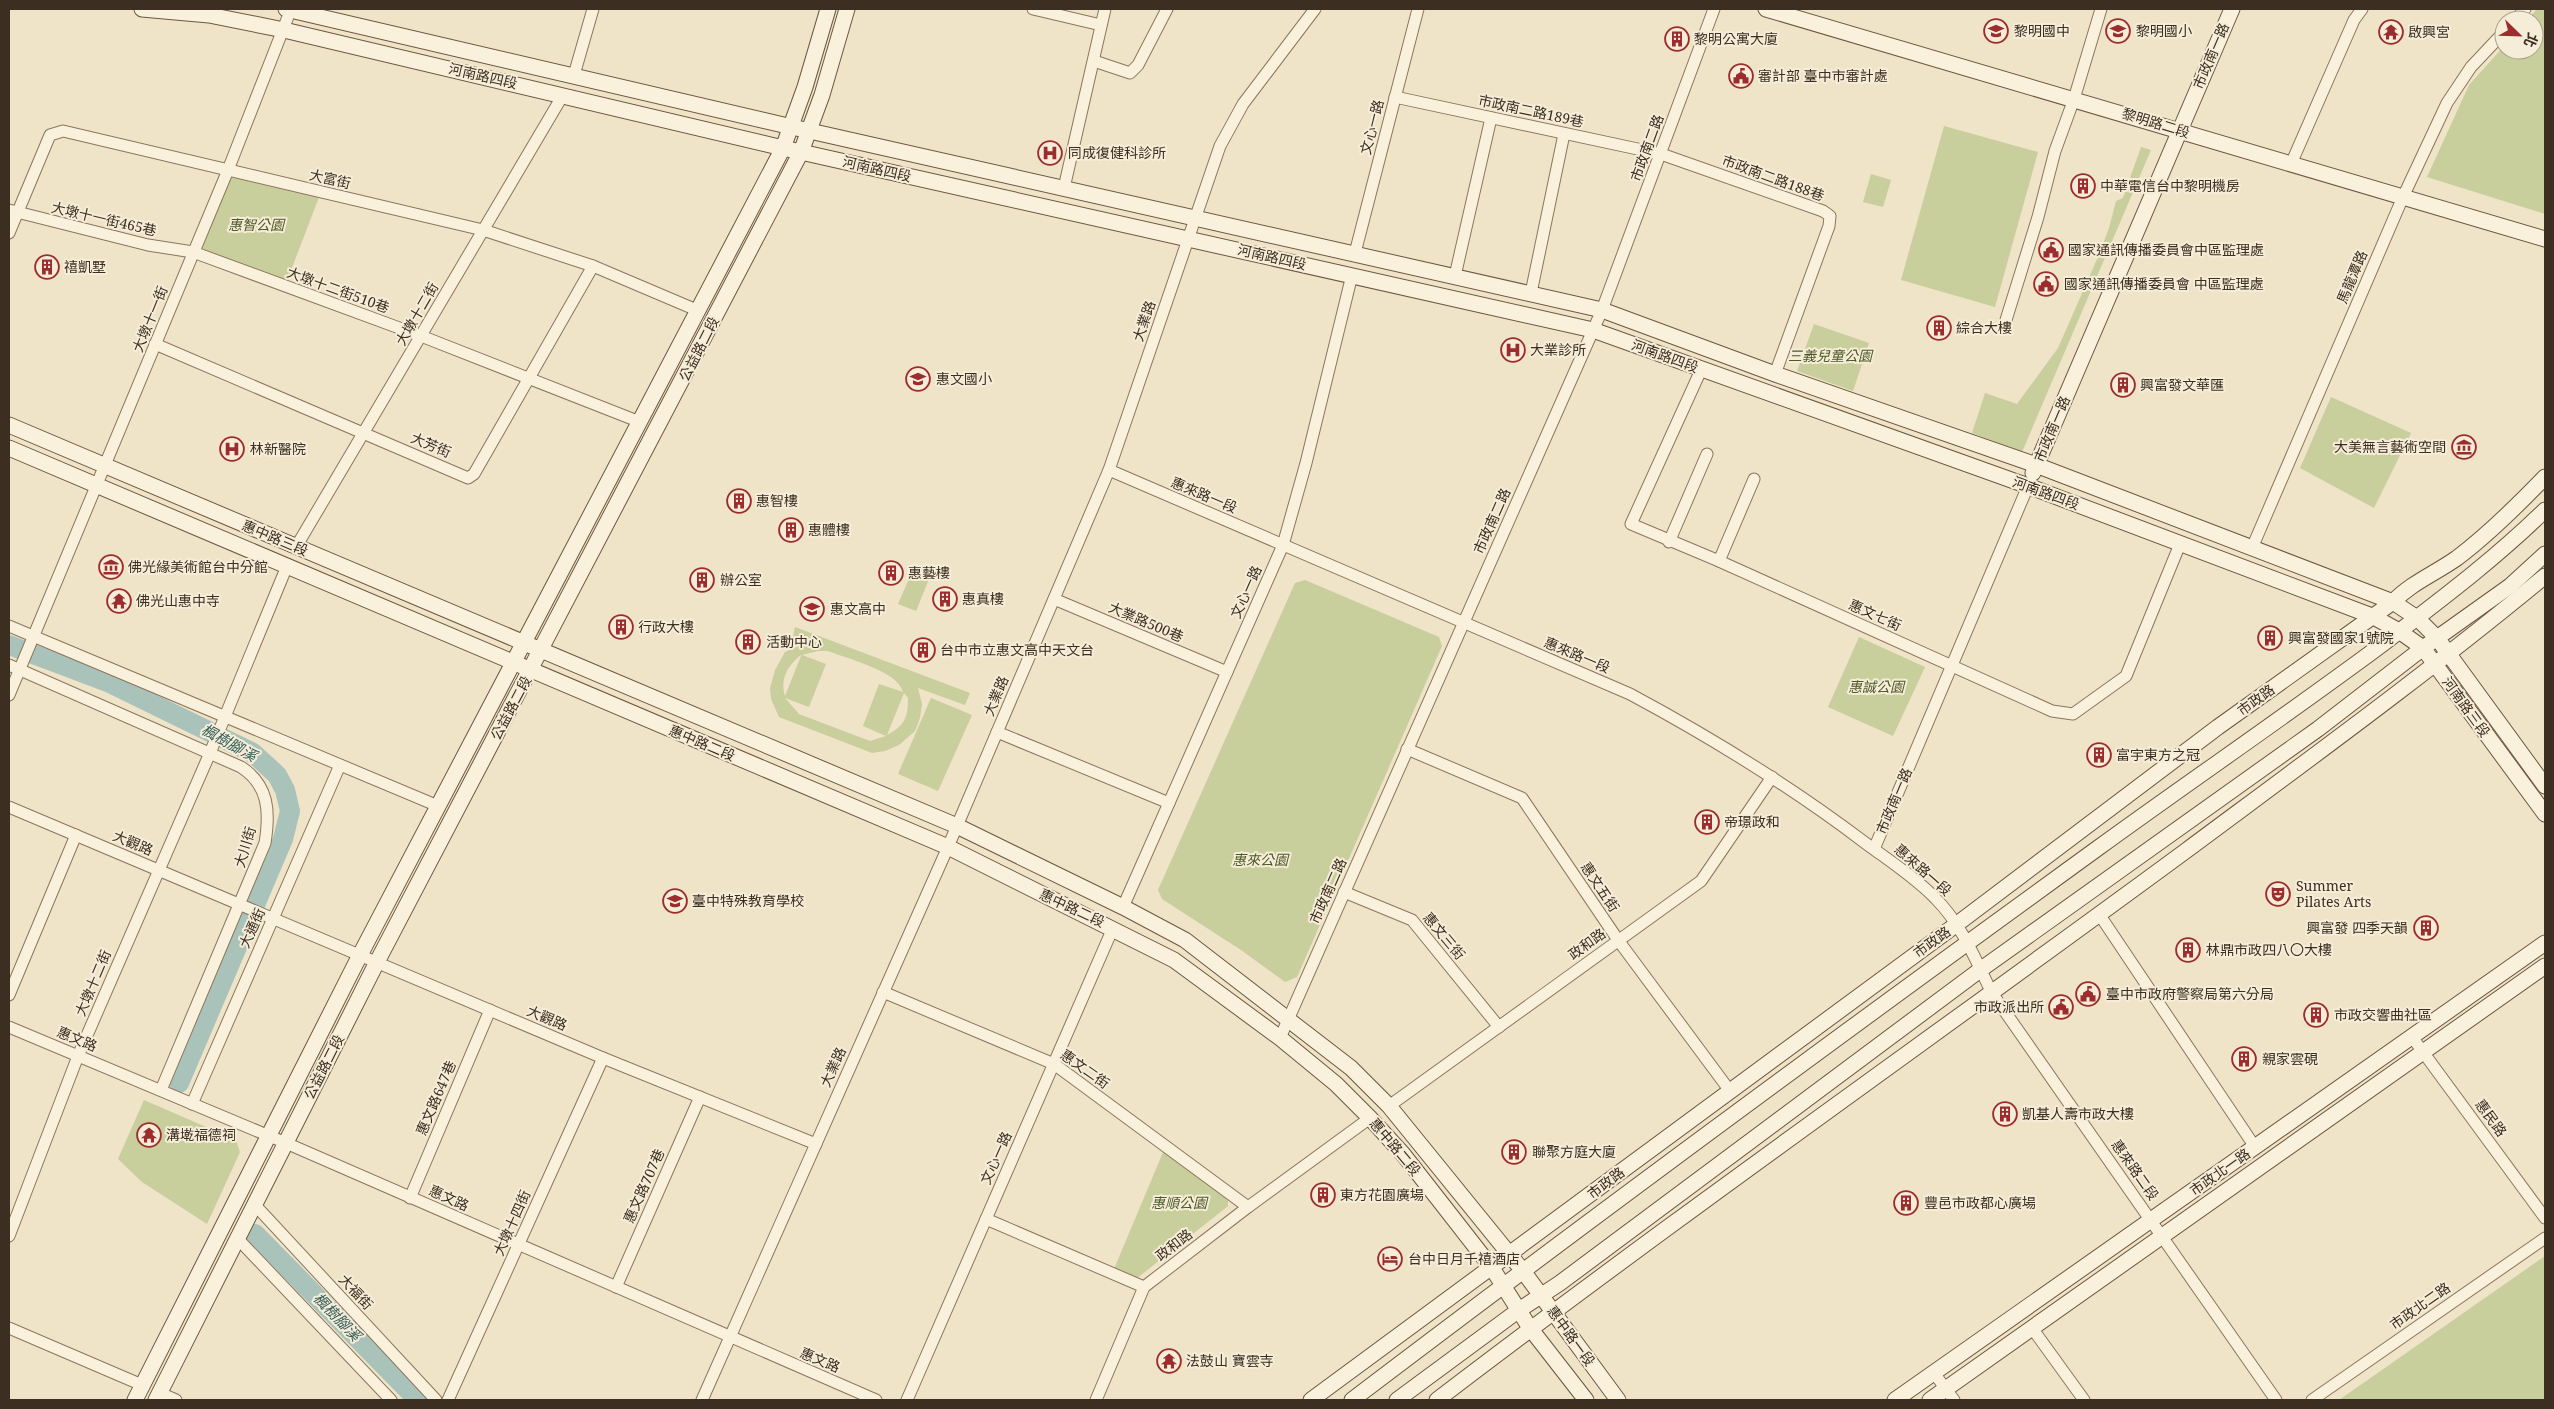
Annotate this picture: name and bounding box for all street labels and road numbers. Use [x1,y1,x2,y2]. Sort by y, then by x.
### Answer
street label: 市政南一路 [2188,20,2233,92]
street label: 河南路四段 [447,58,519,93]
street label: 市政南二路189巷 [1477,90,1586,131]
street label: 文心一路 [1356,97,1388,156]
street label: 黎明路二段 [2120,103,2192,142]
street label: 市政南二路 [1626,112,1667,184]
street label: 市政南二路188巷 [1719,150,1827,205]
street label: 河南路四段 [841,151,913,186]
street label: 大富街 [308,165,353,192]
street label: 大墩十一街465巷 [50,197,159,240]
street label: 河南路四段 [1236,239,1308,274]
street label: 馬龍潭路 [2332,247,2371,306]
street label: 大墩十二街510巷 [284,262,392,317]
street label: 大墩十二街 [391,279,442,349]
street label: 大墩十一街 [128,283,171,355]
street label: 大業路 [1128,298,1159,344]
street label: 公益路二段 [674,313,723,384]
street label: 河南路四段 [1629,335,1701,376]
street label: 市政南一路 [2029,393,2074,465]
street label: 大芳街 [408,428,454,461]
street label: 惠來路一段 [1168,472,1240,517]
street label: 河南路四段 [2010,472,2082,513]
street label: 市政南二路 [1469,485,1514,557]
street label: 惠中路三段 [239,515,311,560]
street label: 文心一路 [1225,562,1266,621]
street label: 惠文七街 [1846,594,1905,635]
street label: 大業路500巷 [1106,597,1186,646]
street label: 惠來路一段 [1541,632,1613,677]
street label: 公益路二段 [486,672,535,743]
street label: 大業路 [979,673,1012,719]
street label: 河南路三段 [2438,673,2495,741]
street label: 市政路 [2233,680,2278,720]
street label: 惠中路二段 [666,720,738,765]
street label: 市政南一路 [1871,765,1916,837]
street label: 大川街 [229,824,260,870]
street label: 大觀路 [110,826,156,859]
street label: 惠來路一段 [1891,839,1956,900]
street label: 市政南二路 [1305,855,1350,927]
street label: 惠文五街 [1577,858,1624,915]
street label: 惠中路二段 [1036,884,1108,931]
street label: 大通街 [234,905,269,951]
street label: 惠文三街 [1419,908,1470,963]
street label: 市政路 [1909,922,1954,962]
street label: 政和路 [1564,924,1609,964]
street label: 大墩十二街 [70,947,115,1019]
street label: 大觀路 [524,1001,570,1034]
street label: 惠文路 [54,1022,100,1055]
street label: 公益路二段 [299,1031,348,1102]
street label: 大業路 [815,1044,850,1090]
street label: 惠文二街 [1057,1045,1114,1092]
street label: 惠文路647巷 [411,1058,460,1138]
street label: 惠民路 [2471,1095,2511,1140]
street label: 惠中路二段 [1366,1114,1425,1180]
street label: 文心一路 [975,1128,1016,1187]
street label: 惠來路二段 [2108,1136,2163,1204]
street label: 市政北一路 [2186,1144,2254,1199]
street label: 惠文路707巷 [619,1146,668,1226]
street label: 市政路 [1583,1162,1628,1203]
street label: 惠文路 [426,1180,472,1215]
street label: 大墩十四街 [489,1187,534,1259]
street label: 政和路 [1151,1224,1196,1265]
street label: 大福街 [335,1270,378,1313]
street label: 市政北二路 [2386,1278,2454,1333]
street label: 惠中路一段 [1543,1302,1600,1370]
street label: 惠文路 [797,1343,843,1376]

